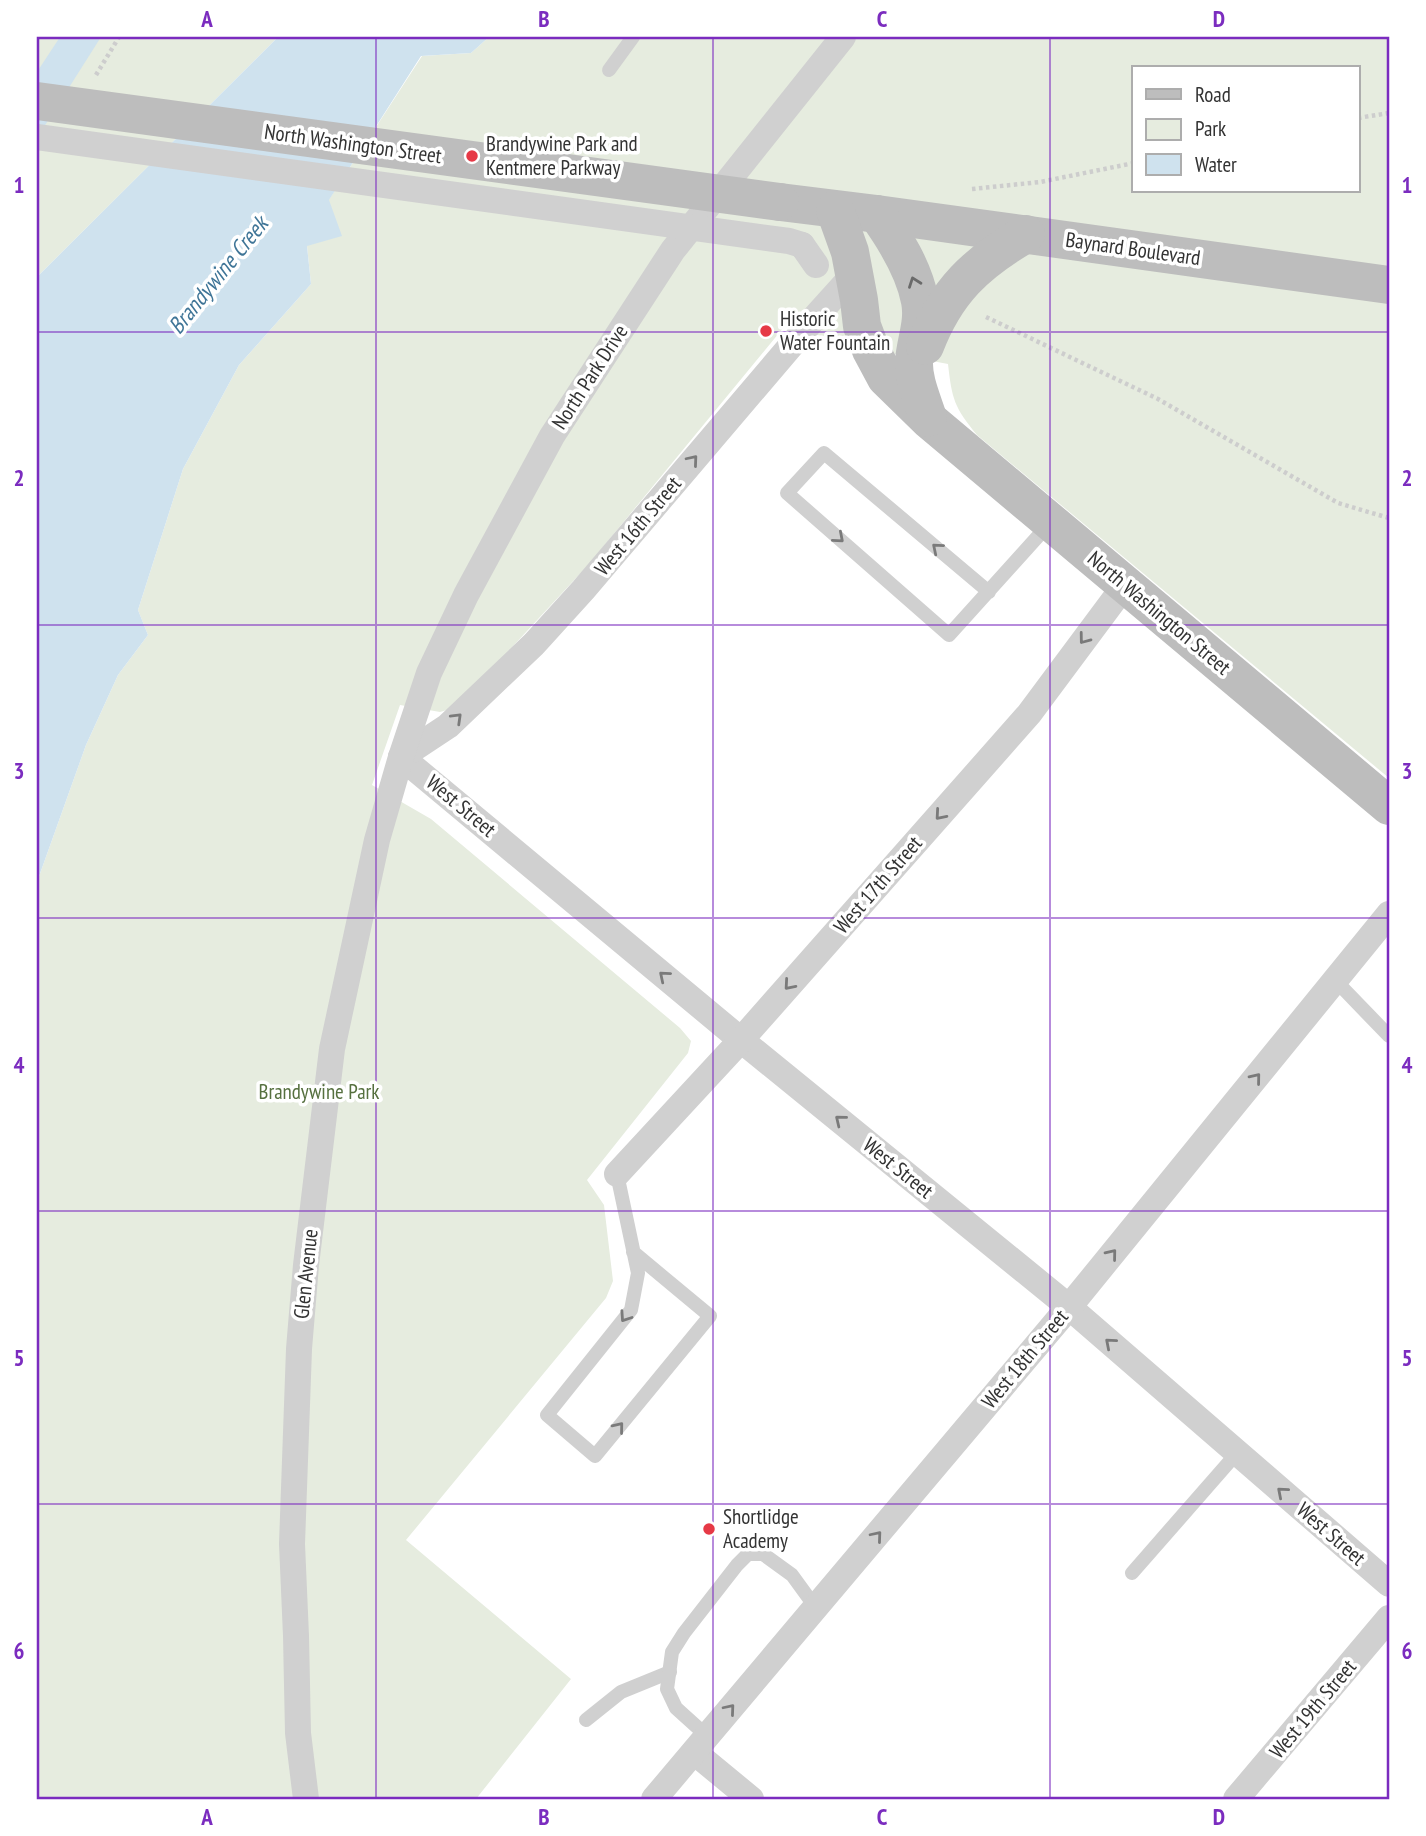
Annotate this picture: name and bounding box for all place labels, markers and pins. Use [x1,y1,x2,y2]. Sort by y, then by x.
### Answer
place label: Brandywine Park and Kentmere Parkway [486,130,638,181]
marker: Brandywine Park and Kentmere Parkway [464,148,480,164]
place label: Historic Water Fountain [780,305,890,356]
marker: Historic Water Fountain [758,323,774,339]
place label: Shortlidge Academy [723,1503,799,1554]
marker: Shortlidge Academy [701,1521,717,1537]

